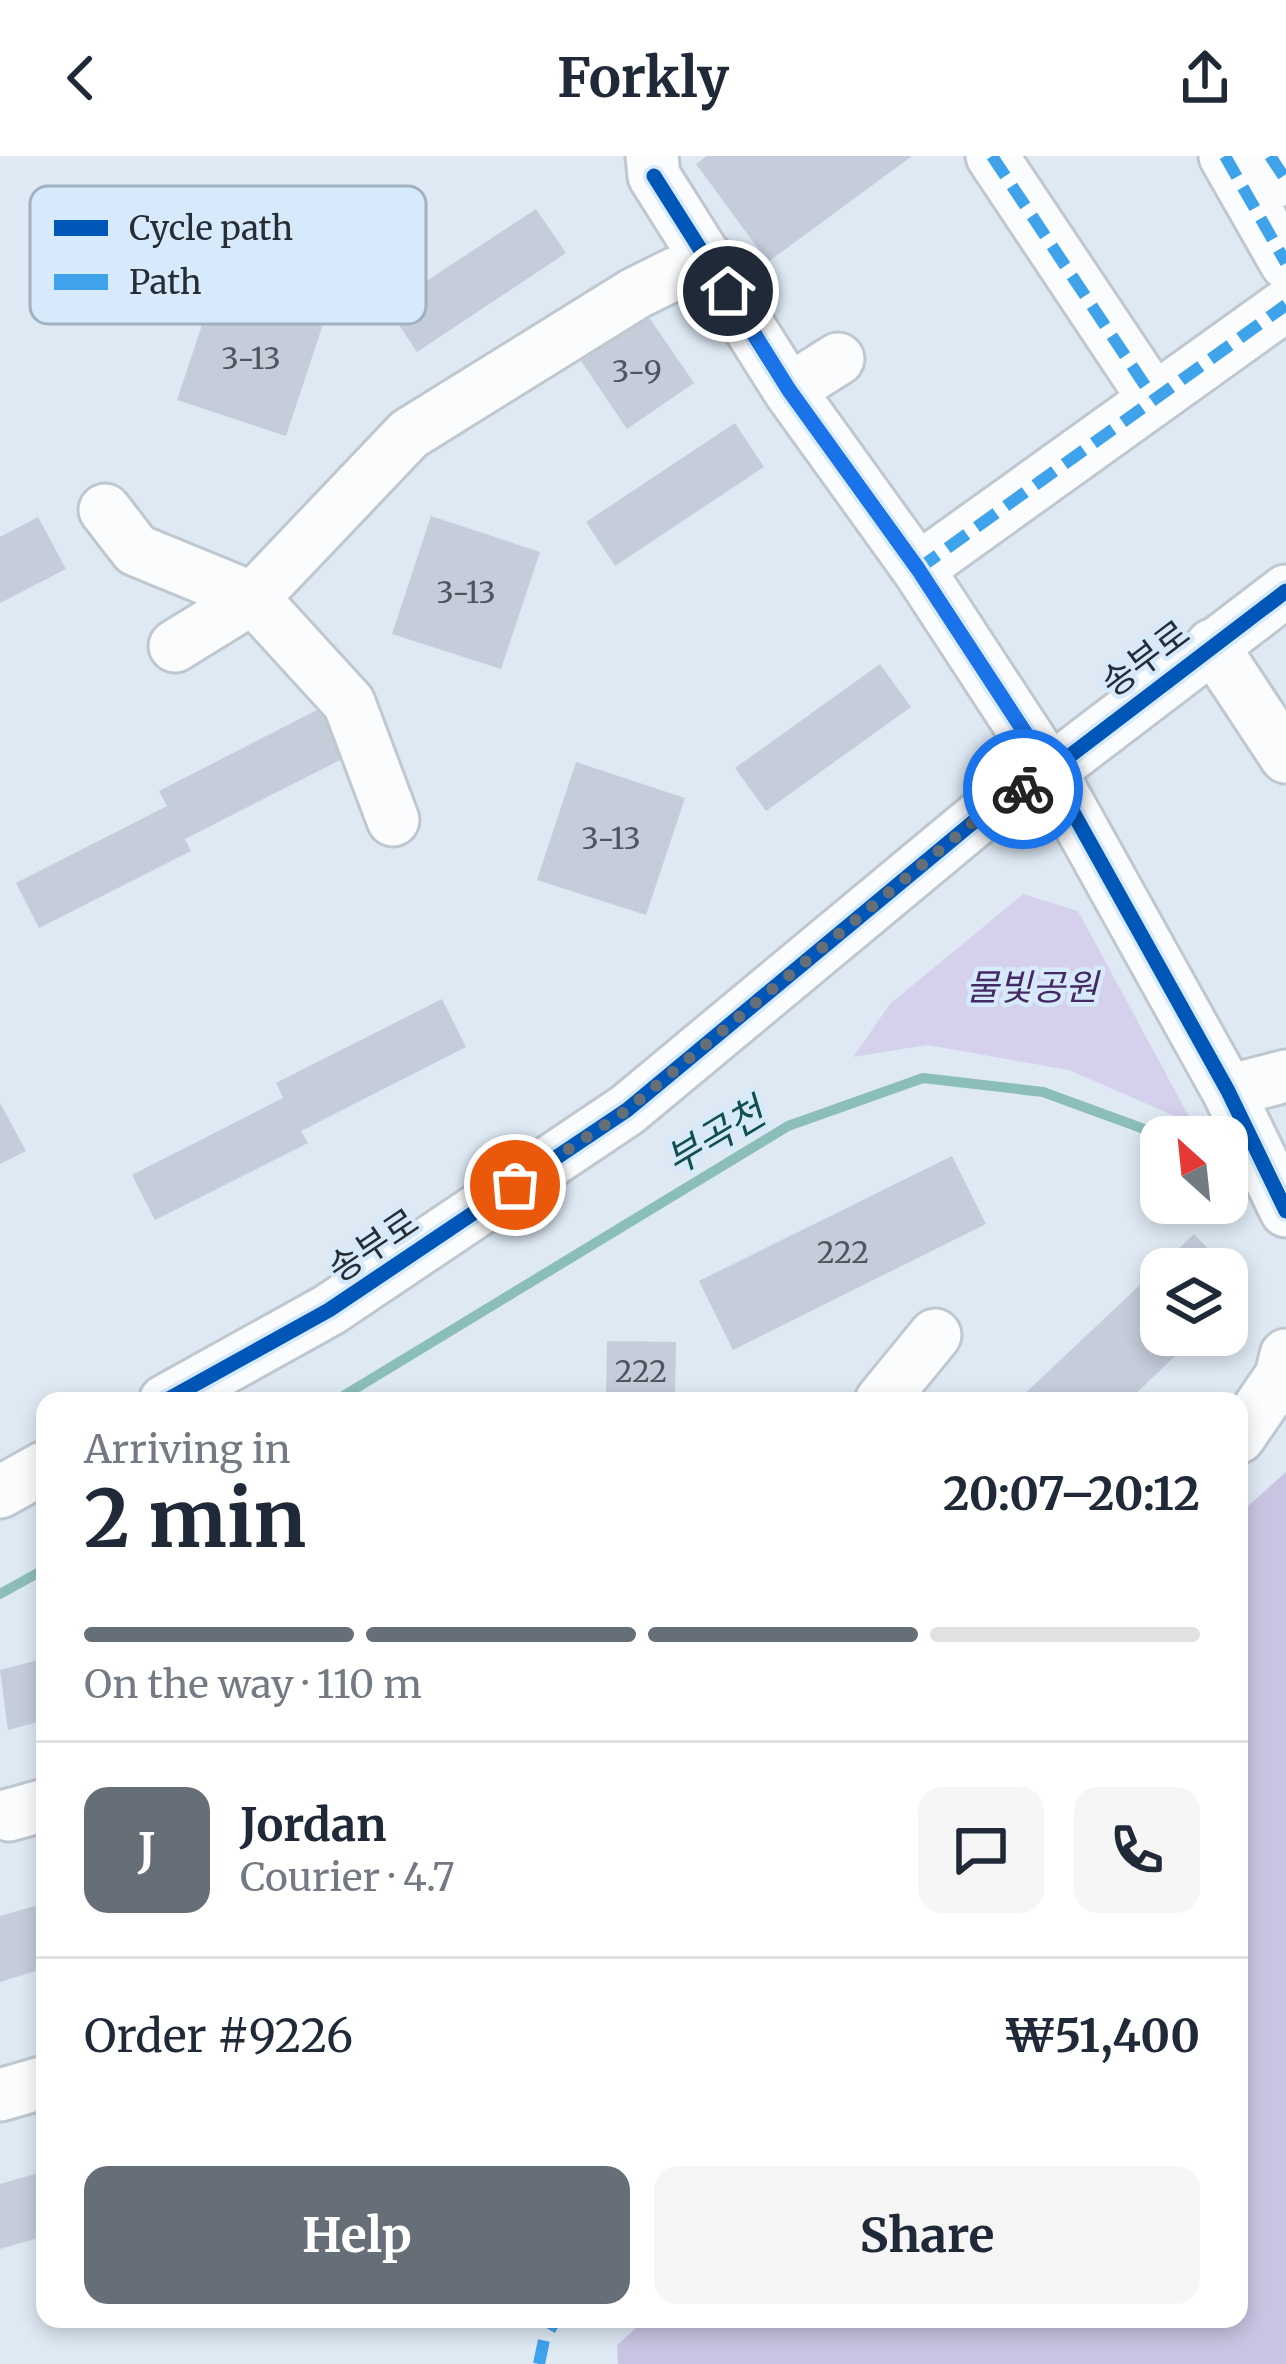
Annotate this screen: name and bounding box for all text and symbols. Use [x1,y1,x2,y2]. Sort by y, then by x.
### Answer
text: Forkly [557,44,729,112]
icon: back [48,45,114,111]
icon: share [1172,45,1238,111]
legend [30,186,426,324]
text: Cycle path [129,208,293,249]
pin [677,240,779,342]
icon: home [695,258,761,324]
text: Path [129,262,202,303]
house number: 3-13 [221,339,281,377]
house number: 3-9 [612,352,662,390]
house number: 3-13 [436,573,496,611]
street label: 송부로 [1092,611,1199,706]
courier [963,729,1083,849]
icon: bike [990,756,1056,822]
house number: 3-13 [581,819,641,857]
park label: 물빛공원 [966,965,1101,1010]
water label: 부곡천 [657,1086,778,1185]
north arrow [1140,1116,1248,1224]
map controls [1140,1116,1248,1356]
pin [464,1134,566,1236]
icon: bag [482,1152,548,1218]
street label: 송부로 [320,1199,427,1292]
house number: 222 [817,1233,869,1271]
button: layers [1140,1248,1248,1356]
house number: 222 [615,1352,667,1390]
text: Arriving in [84,1425,291,1474]
text: 20:07–20:12 [943,1466,1200,1522]
text: 2 min [84,1470,306,1568]
text: On the way · 110 m [84,1660,422,1709]
button: chat [918,1787,1044,1913]
button: phone [1074,1787,1200,1913]
text: Jordan [240,1797,387,1853]
text: J [138,1822,156,1878]
text: Courier · 4.7 [240,1853,455,1902]
text: Order #9226 [84,2008,353,2064]
text: ₩51,400 [1005,2008,1200,2064]
button: Help [84,2166,630,2304]
button: Share [654,2166,1200,2304]

